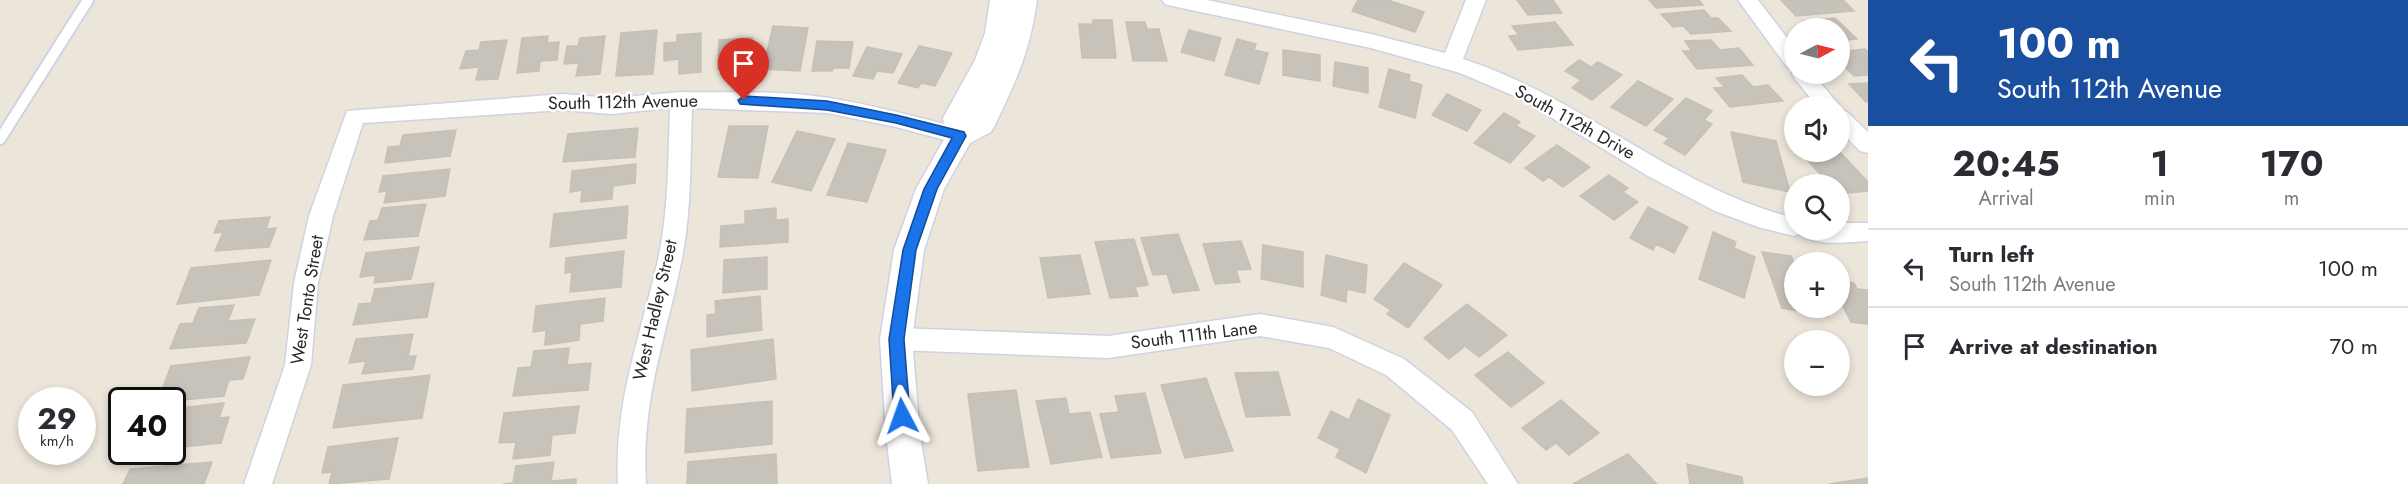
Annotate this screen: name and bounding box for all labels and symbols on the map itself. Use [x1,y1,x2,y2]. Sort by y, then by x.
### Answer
north arrow [1784,18,1850,84]
pin [718,38,769,100]
street label: South 112th Drive [1510,78,1640,166]
street label: South 112th Avenue [548,88,698,116]
street label: West Tonto Street [284,233,330,367]
street label: West Hadley Street [626,236,684,383]
street label: South 111th Lane [1129,314,1259,356]
position arrow [870,384,934,448]
speed limit sign: 40 [108,387,186,465]

